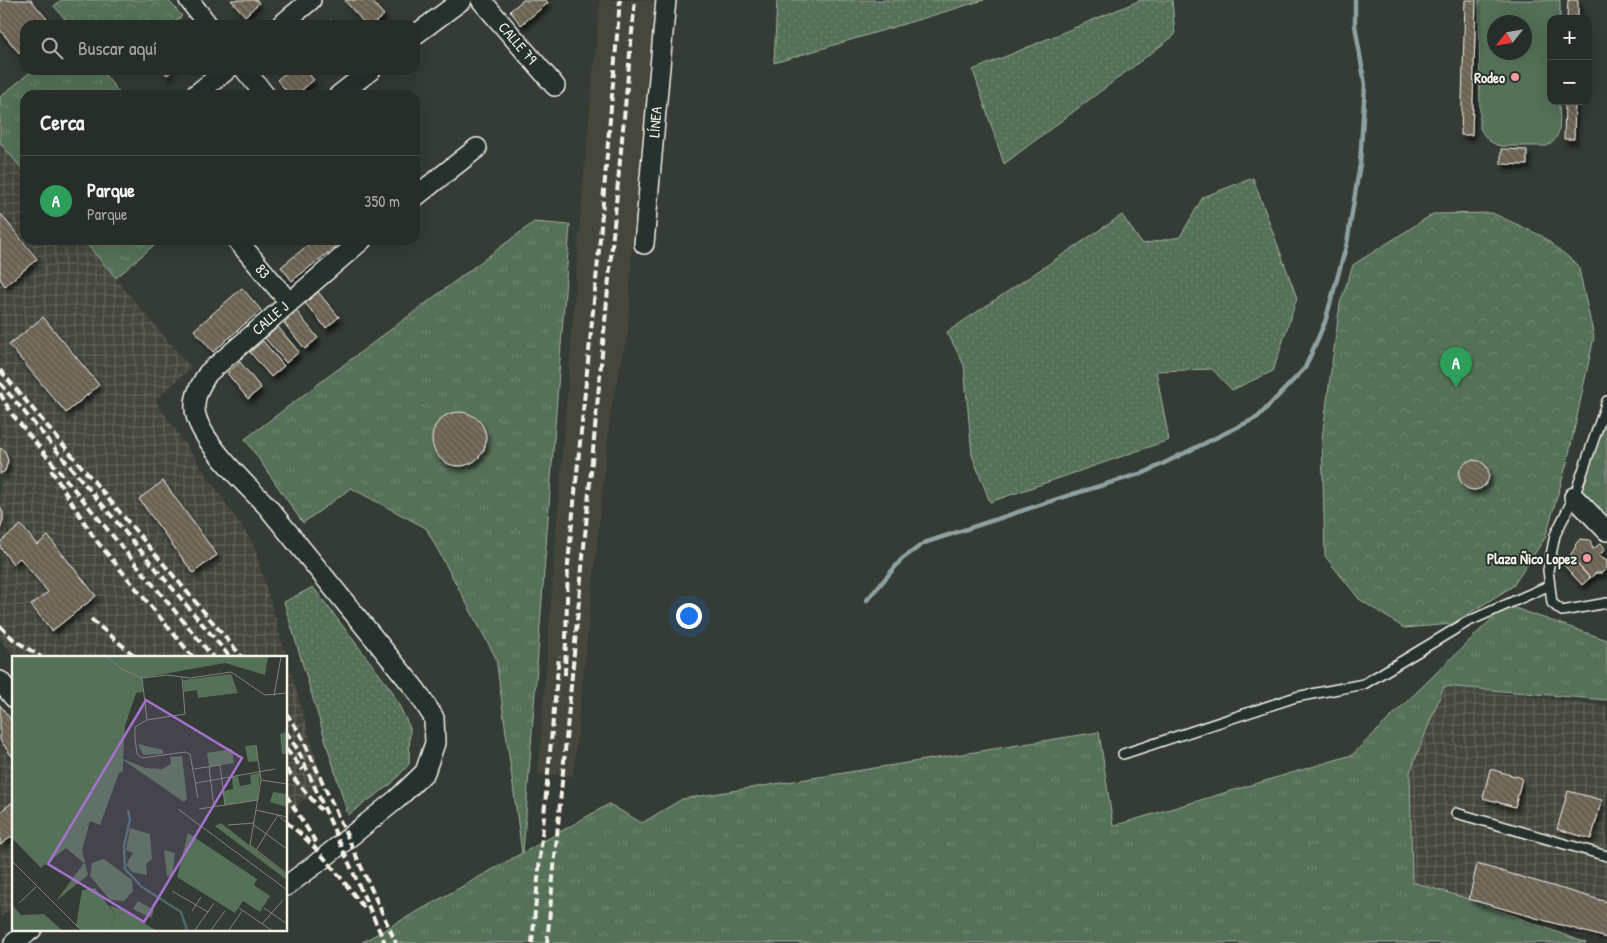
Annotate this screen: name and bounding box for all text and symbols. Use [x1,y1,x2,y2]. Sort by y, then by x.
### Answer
north arrow [1487,15,1532,60]
map controls [1547,15,1592,105]
button: + [1547,15,1592,60]
street label: CALLE 79 [494,17,543,69]
search box [20,20,420,75]
icon: search [38,34,66,62]
text: Buscar aquí [78,35,157,61]
button: − [1547,60,1592,105]
place label: Rodeo [1474,67,1505,88]
marker: Rodeo [1509,71,1521,83]
street label: LÍNEA [643,105,667,138]
text: Cerca [40,108,84,137]
text: Parque [87,177,135,203]
text: A [52,190,60,212]
text: 350 m [364,190,400,212]
text: Parque [87,203,127,225]
street label: 83 [251,259,275,283]
street label: CALLE J [247,296,293,340]
pin: A [1440,347,1472,388]
place label: Plaza Ñico Lopez [1487,548,1578,570]
marker: Plaza Ñico Lopez [1581,552,1593,564]
your location [676,603,702,629]
inset map [12,656,288,930]

